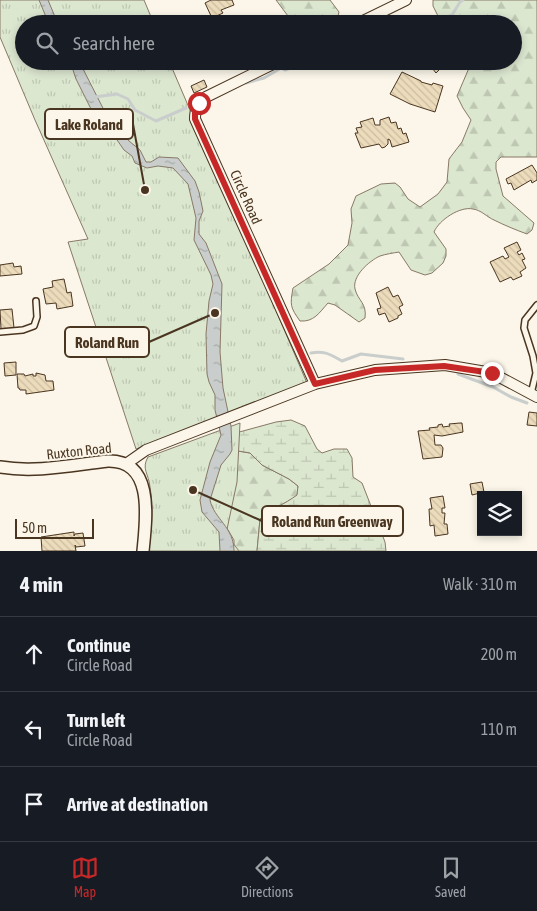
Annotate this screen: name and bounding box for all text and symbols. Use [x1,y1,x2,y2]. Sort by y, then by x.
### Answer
search box [15,15,522,70]
icon: search [33,29,61,57]
text: Search here [73,32,155,54]
route start [188,92,211,115]
callout: Lake Roland [45,109,133,139]
text: Lake Roland [55,116,123,133]
street label: Circle Road [227,168,265,226]
callout: Roland Run [65,327,149,357]
text: Roland Run [75,334,139,351]
route end [481,362,504,385]
street label: Ruxton Road [46,440,112,462]
map controls [477,491,522,536]
button: layers [477,491,522,536]
callout: Roland Run Greenway [262,506,403,536]
text: Roland Run Greenway [271,513,393,530]
scale bar [15,516,94,539]
text: 50 m [22,520,47,536]
text: 4 min [20,572,63,596]
text: Walk · 310 m [443,575,517,593]
text: Continue [67,634,131,656]
icon: ahead [20,640,48,668]
text: 200 m [481,645,517,663]
text: Circle Road [67,656,133,674]
text: Turn left [67,709,125,731]
icon: left [20,715,48,743]
text: 110 m [481,720,517,738]
text: Circle Road [67,731,133,749]
icon: arrive [20,790,48,818]
text: Arrive at destination [67,793,208,815]
tab: Map [71,854,99,900]
tab: Directions [241,854,293,900]
tab: Saved [435,854,466,900]

